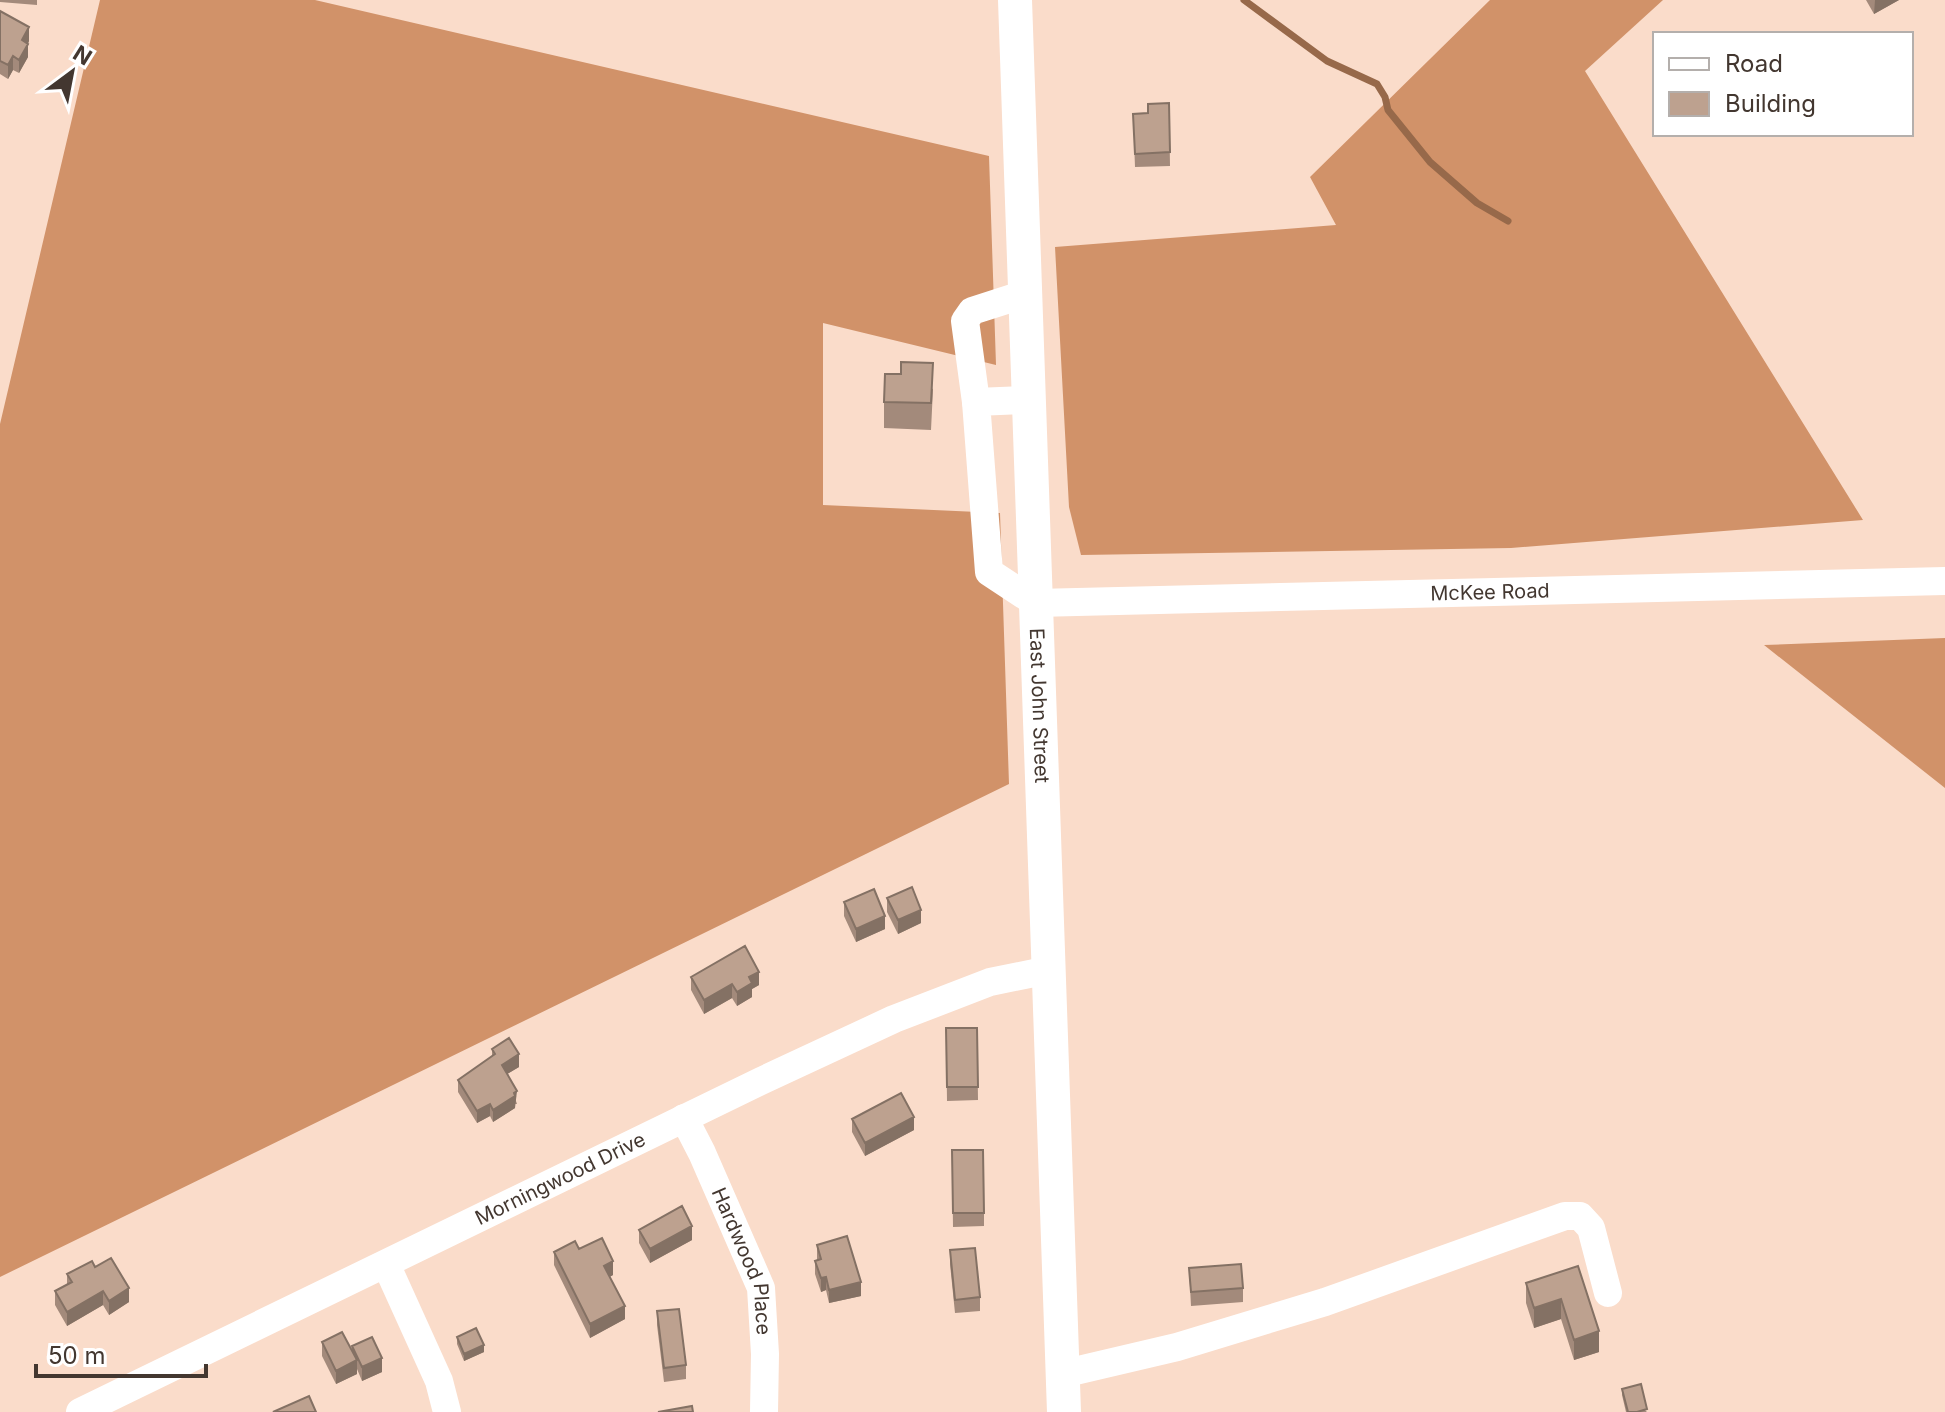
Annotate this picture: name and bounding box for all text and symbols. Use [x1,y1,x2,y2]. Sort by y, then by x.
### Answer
north arrow [32,32,112,112]
legend [1653,32,1913,136]
text: N [69,40,97,71]
text: Road [1725,49,1783,78]
text: Building [1725,89,1816,118]
street label: McKee Road [1430,579,1550,605]
street label: East John Street [1025,628,1054,784]
street label: Morningwood Drive [471,1127,649,1230]
street label: Hardwood Place [707,1184,776,1336]
scale bar [36,1328,206,1378]
text: 50 m [48,1341,106,1370]

